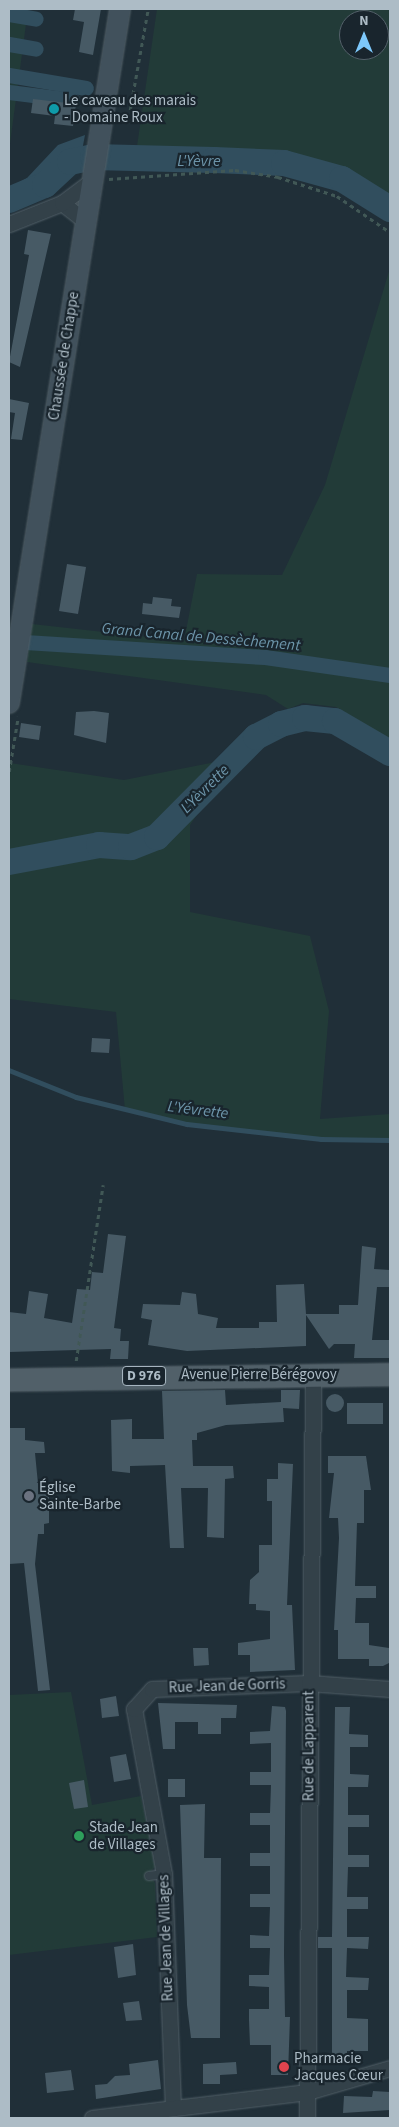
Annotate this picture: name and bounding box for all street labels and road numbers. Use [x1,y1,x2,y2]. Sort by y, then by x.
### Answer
street label: Chaussée de Chappe [45,290,83,422]
road number: D 976 [122,1364,166,1388]
street label: Avenue Pierre Bérégovoy [181,1366,337,1384]
street label: Rue Jean de Gorris [168,1675,286,1697]
street label: Rue de Lapparent [300,1691,318,1801]
street label: Rue Jean de Villages [155,1874,177,2002]

